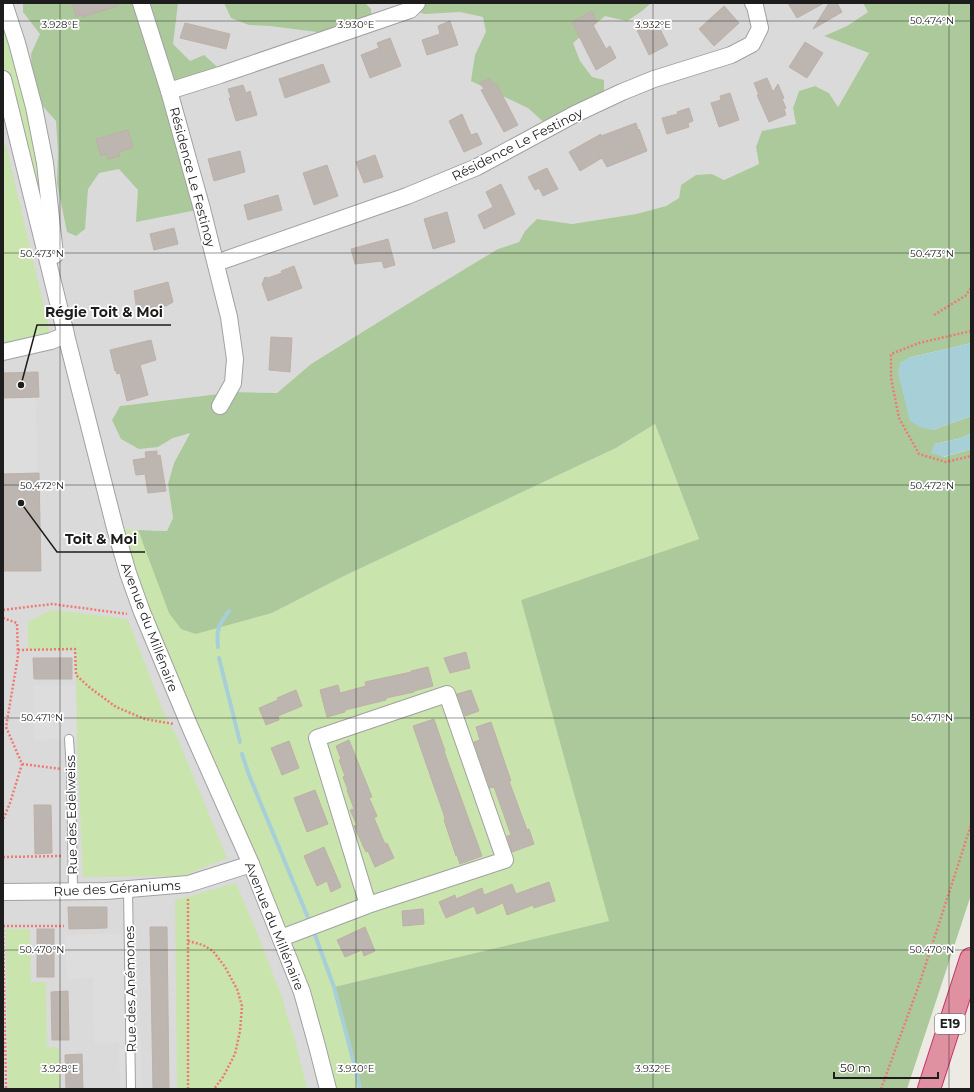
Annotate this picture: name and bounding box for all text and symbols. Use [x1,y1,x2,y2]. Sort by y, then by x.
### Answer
text: 50.474°N [910,14,954,27]
text: 3.928°E [42,18,79,31]
text: 3.930°E [338,18,375,31]
text: 3.932°E [635,18,671,31]
street label: Résidence Le Festinoy [449,104,586,184]
street label: Résidence Le Festinoy [167,105,220,250]
text: 50.473°N [20,247,64,260]
text: 50.473°N [910,247,954,260]
callout: Régie Toit & Moi [37,299,171,325]
text: Régie Toit & Moi [45,303,163,321]
text: 50.472°N [20,479,64,492]
text: 50.472°N [910,479,954,492]
callout: Toit & Moi [57,526,145,552]
text: Toit & Moi [65,530,137,548]
street label: Avenue du Millénaire [118,560,182,694]
text: 50.471°N [21,711,63,724]
text: 50.471°N [911,711,953,724]
street label: Rue des Edelweiss [62,755,80,875]
street label: Avenue du Millénaire [242,859,308,993]
street label: Rue des Géraniums [53,877,181,899]
street label: Rue des Anémones [121,926,139,1052]
text: 50.470°N [20,943,64,956]
text: 50.470°N [910,943,954,956]
road number: E19 [935,1014,965,1034]
scale bar [834,1054,938,1080]
text: 50 m [840,1060,871,1075]
text: 3.928°E [42,1062,79,1075]
text: 3.930°E [338,1062,375,1075]
text: 3.932°E [635,1062,671,1075]

